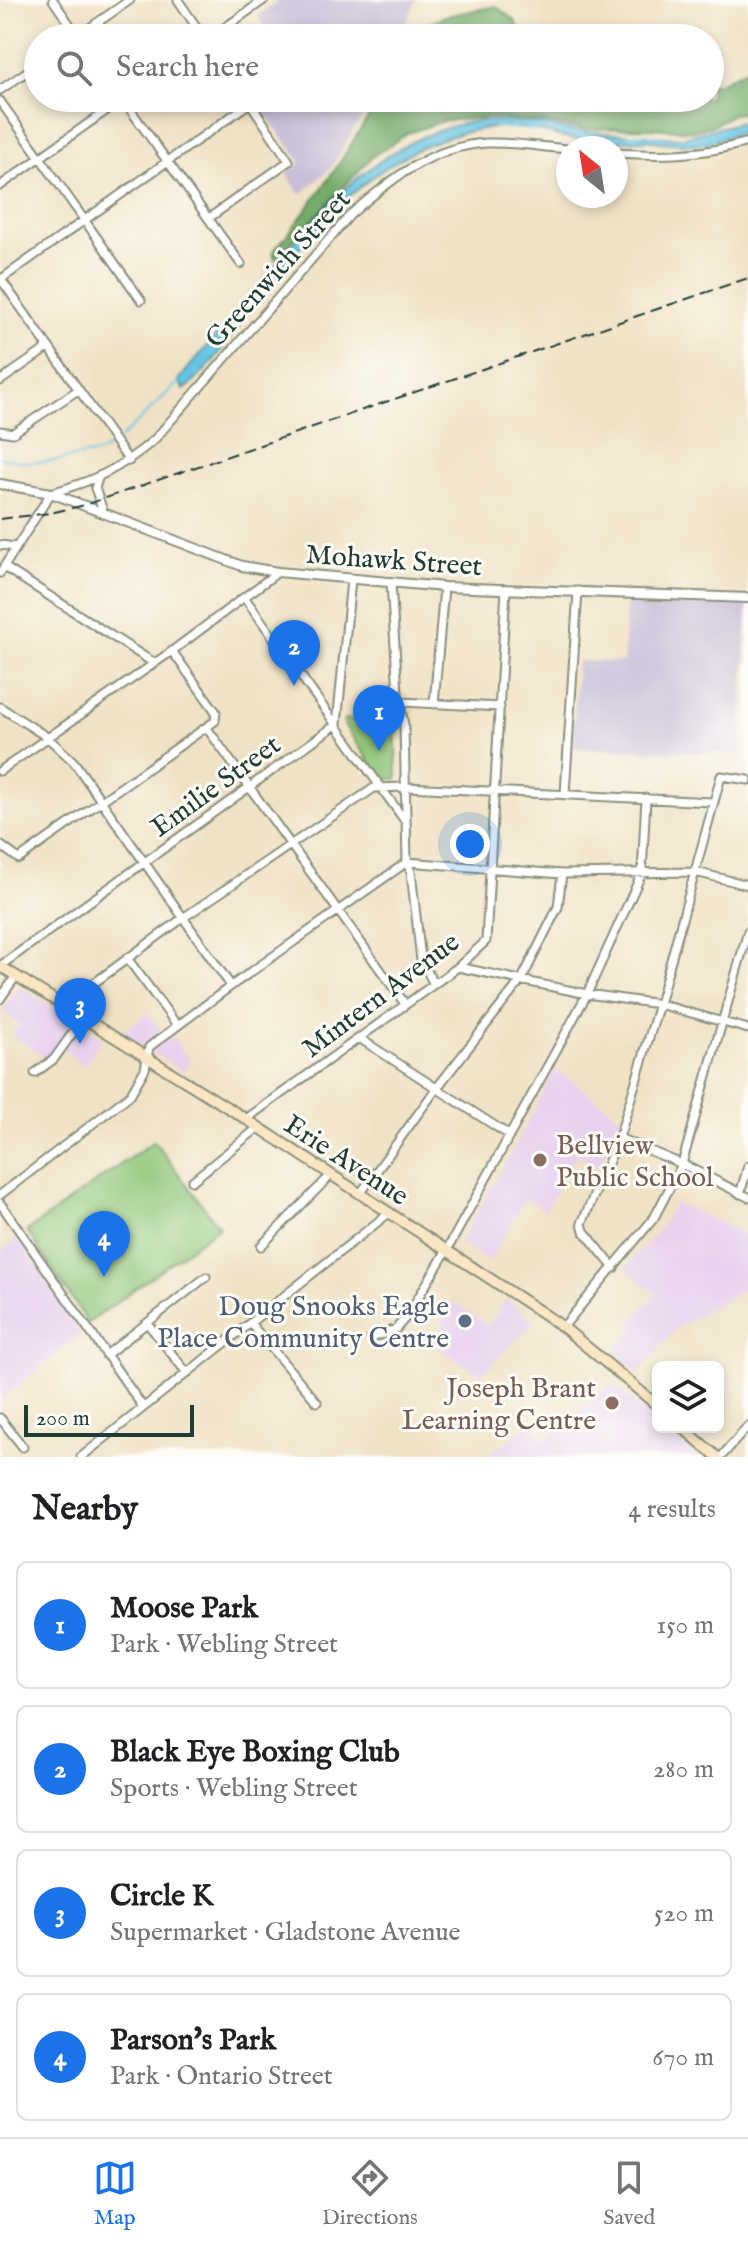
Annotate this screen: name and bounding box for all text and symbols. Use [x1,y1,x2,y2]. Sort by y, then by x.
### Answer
search box [24,24,724,112]
icon: search [52,46,96,90]
text: Search here [116,49,259,87]
north arrow [556,136,628,208]
street label: Greenwich Street [199,183,359,356]
street label: Mohawk Street [305,538,483,585]
pin: 2 [268,620,320,686]
pin: 1 [353,685,405,751]
street label: Emilie Street [145,728,289,846]
your location [450,824,490,864]
street label: Mintern Avenue [296,925,467,1067]
pin: 3 [54,978,106,1044]
street label: Erie Avenue [277,1108,415,1214]
place label: Bellview Public School [556,1129,714,1196]
marker: Bellview Public School [531,1151,549,1169]
pin: 4 [78,1211,130,1277]
place label: Doug Snooks Eagle Place Community Centre [157,1290,449,1357]
marker: Doug Snooks Eagle Place Community Centre [456,1312,474,1330]
map controls [652,1361,724,1433]
button: layers [652,1361,724,1433]
place label: Joseph Brant Learning Centre [402,1372,596,1439]
marker: Joseph Brant Learning Centre [603,1394,621,1412]
scale bar [24,1401,194,1437]
text: 200 m [36,1405,90,1433]
text: Nearby [32,1488,138,1531]
text: 4 results [628,1493,716,1526]
text: Moose Park [110,1590,258,1628]
text: 1 [55,1609,65,1642]
text: 150 m [656,1609,714,1642]
text: Park · Webling Street [110,1628,338,1661]
text: Black Eye Boxing Club [110,1734,400,1772]
text: 2 [54,1753,66,1786]
text: 280 m [653,1753,714,1786]
text: Sports · Webling Street [110,1772,358,1805]
text: Circle K [110,1878,213,1916]
text: 3 [55,1897,65,1930]
text: 520 m [654,1897,714,1930]
text: Supermarket · Gladstone Avenue [110,1916,461,1949]
text: Parson's Park [110,2022,276,2060]
text: 4 [54,2041,66,2074]
text: 670 m [652,2041,714,2074]
text: Park · Ontario Street [110,2060,333,2093]
tab: Map [93,2156,137,2232]
tab: Directions [322,2156,418,2232]
tab: Saved [603,2156,655,2232]

